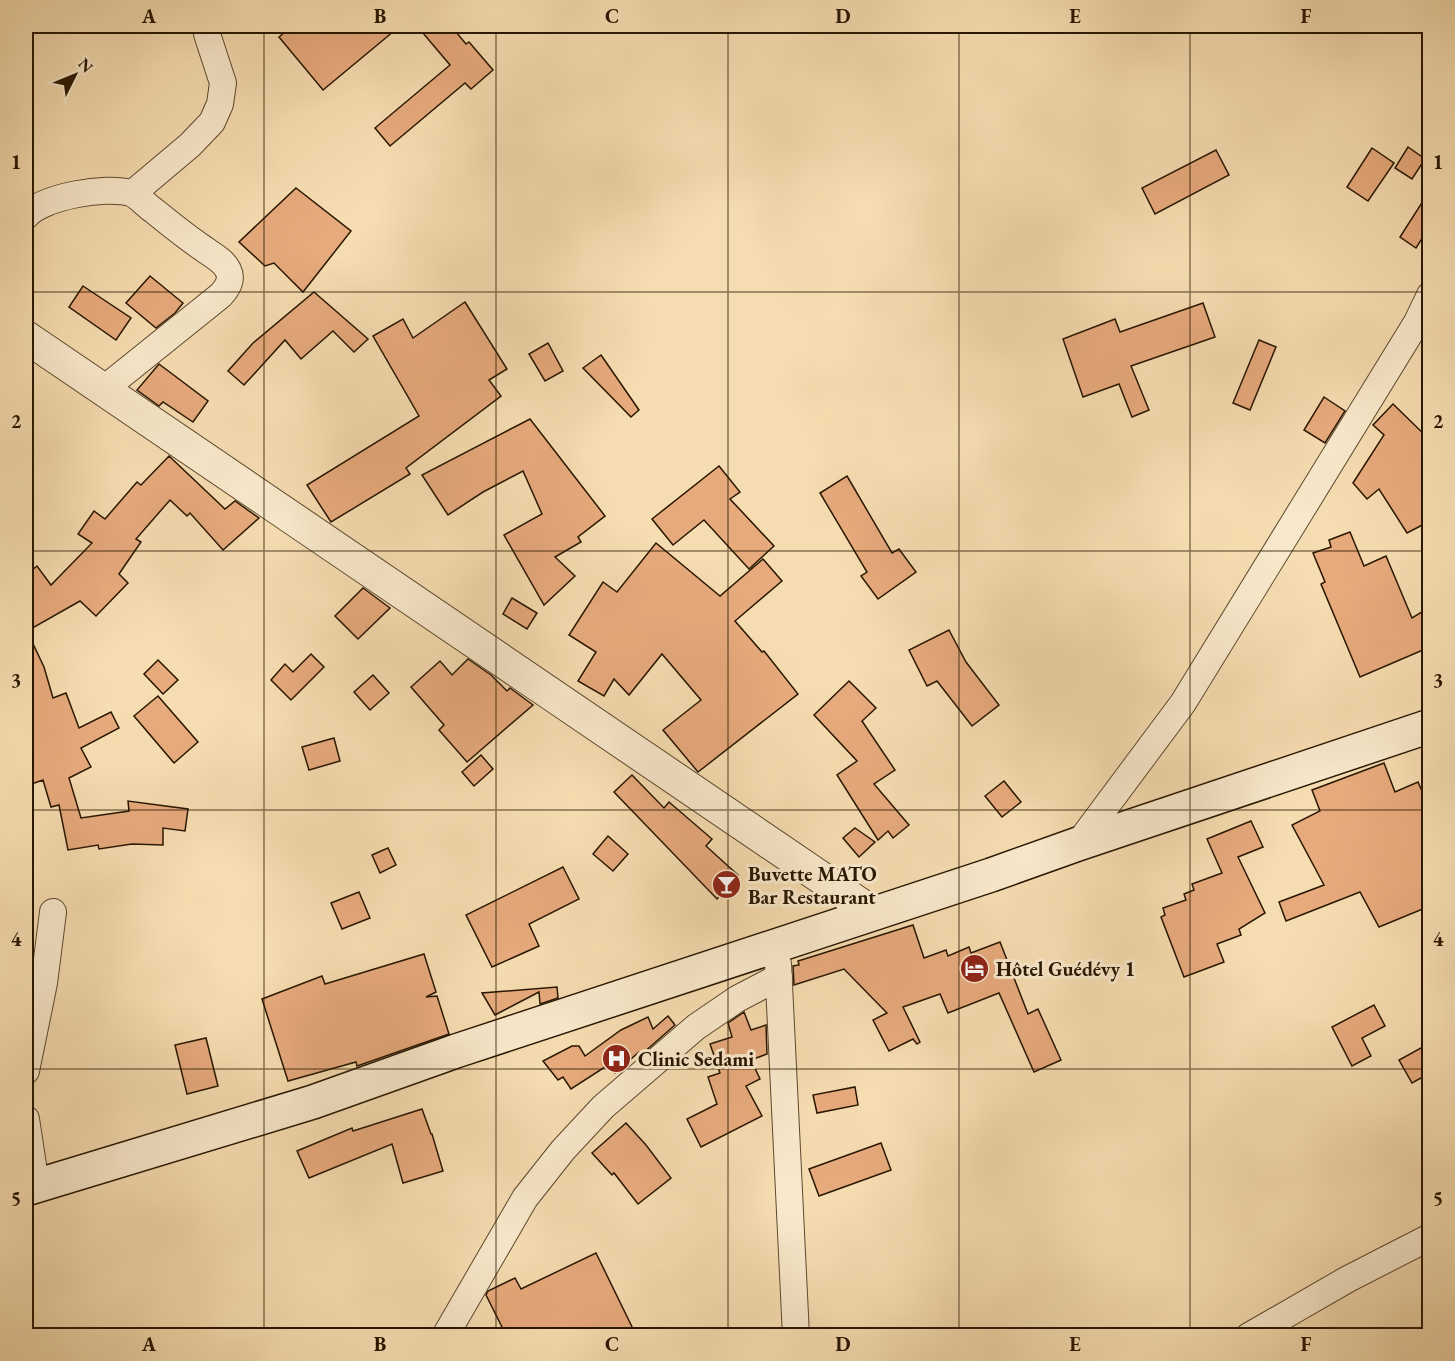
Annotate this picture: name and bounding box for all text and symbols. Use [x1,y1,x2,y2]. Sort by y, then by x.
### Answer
text: A [141,3,157,29]
text: B [374,3,386,29]
text: C [605,3,619,29]
text: D [835,3,851,29]
text: E [1069,3,1081,29]
text: F [1301,3,1312,29]
north arrow [45,45,105,105]
text: N [74,53,98,77]
text: 1 [11,149,21,175]
text: 1 [1433,149,1443,175]
text: 2 [11,408,22,434]
text: 2 [1433,408,1444,434]
text: 3 [11,667,21,693]
text: 3 [1433,667,1443,693]
place label: Buvette MATO Bar Restaurant [748,861,877,910]
bar icon: Buvette MATO Bar Restaurant [711,869,743,901]
text: 4 [11,926,22,952]
text: 4 [1433,926,1444,952]
hotel icon: Hôtel Guédévy 1 [959,953,991,985]
place label: Hôtel Guédévy 1 [996,956,1135,982]
hospital icon: Clinic Sedami [601,1043,633,1075]
place label: Clinic Sedami [638,1046,754,1072]
text: 5 [11,1185,21,1211]
text: 5 [1433,1185,1443,1211]
text: A [141,1331,157,1357]
text: B [374,1331,386,1357]
text: C [605,1331,619,1357]
text: D [835,1331,851,1357]
text: E [1069,1331,1081,1357]
text: F [1301,1331,1312,1357]

